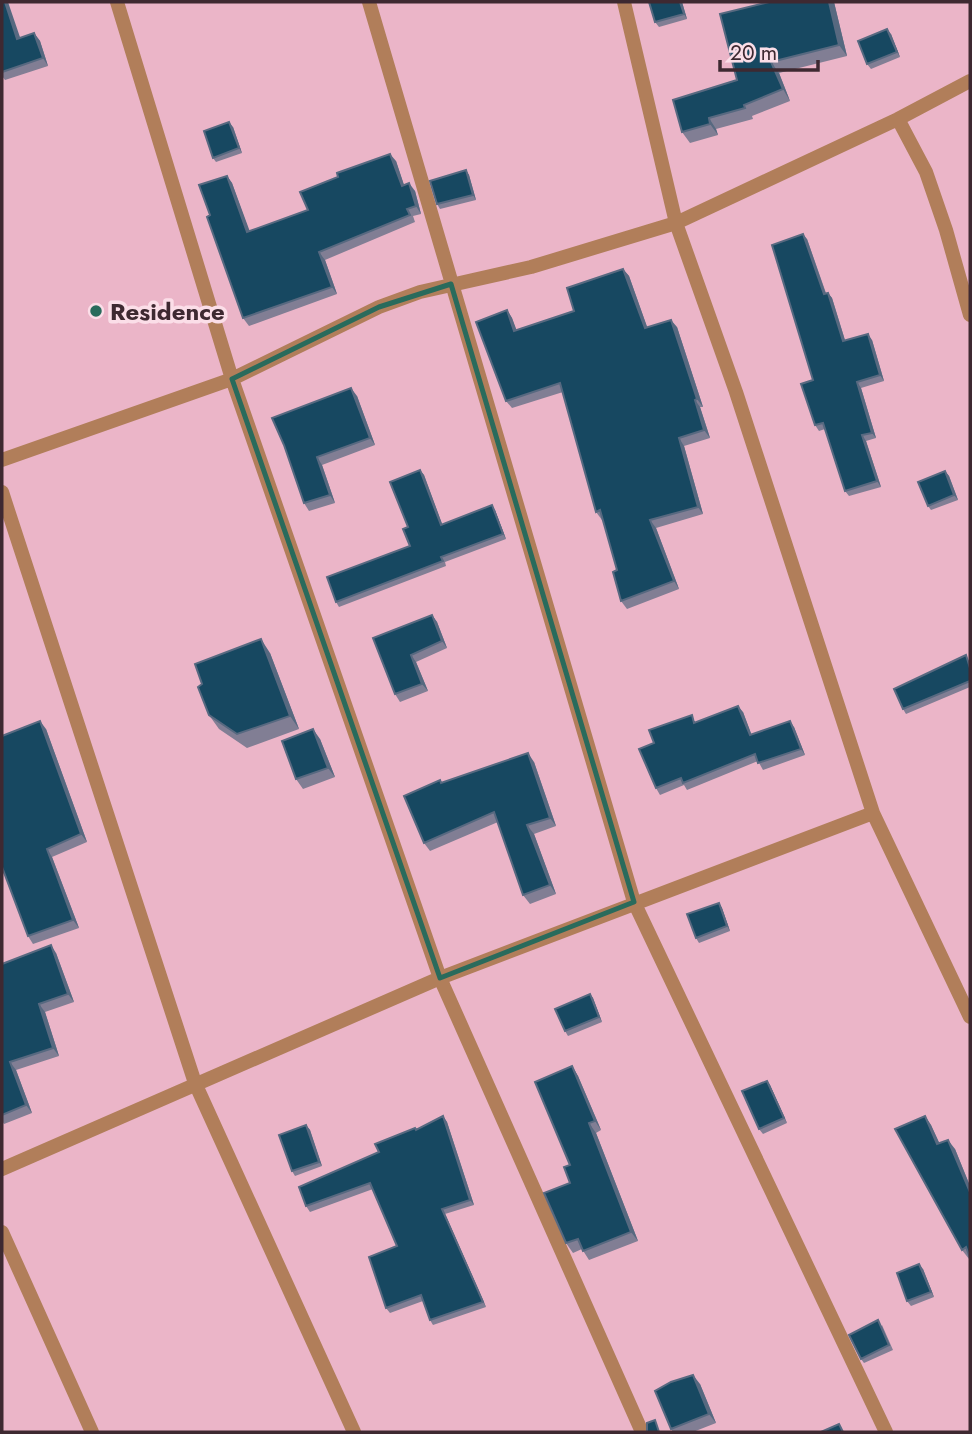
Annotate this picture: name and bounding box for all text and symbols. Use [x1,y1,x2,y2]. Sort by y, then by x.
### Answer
scale bar [720,28,818,72]
text: 20 m [730,38,777,68]
place label: Residence [110,294,225,329]
marker: Residence [88,303,104,319]

